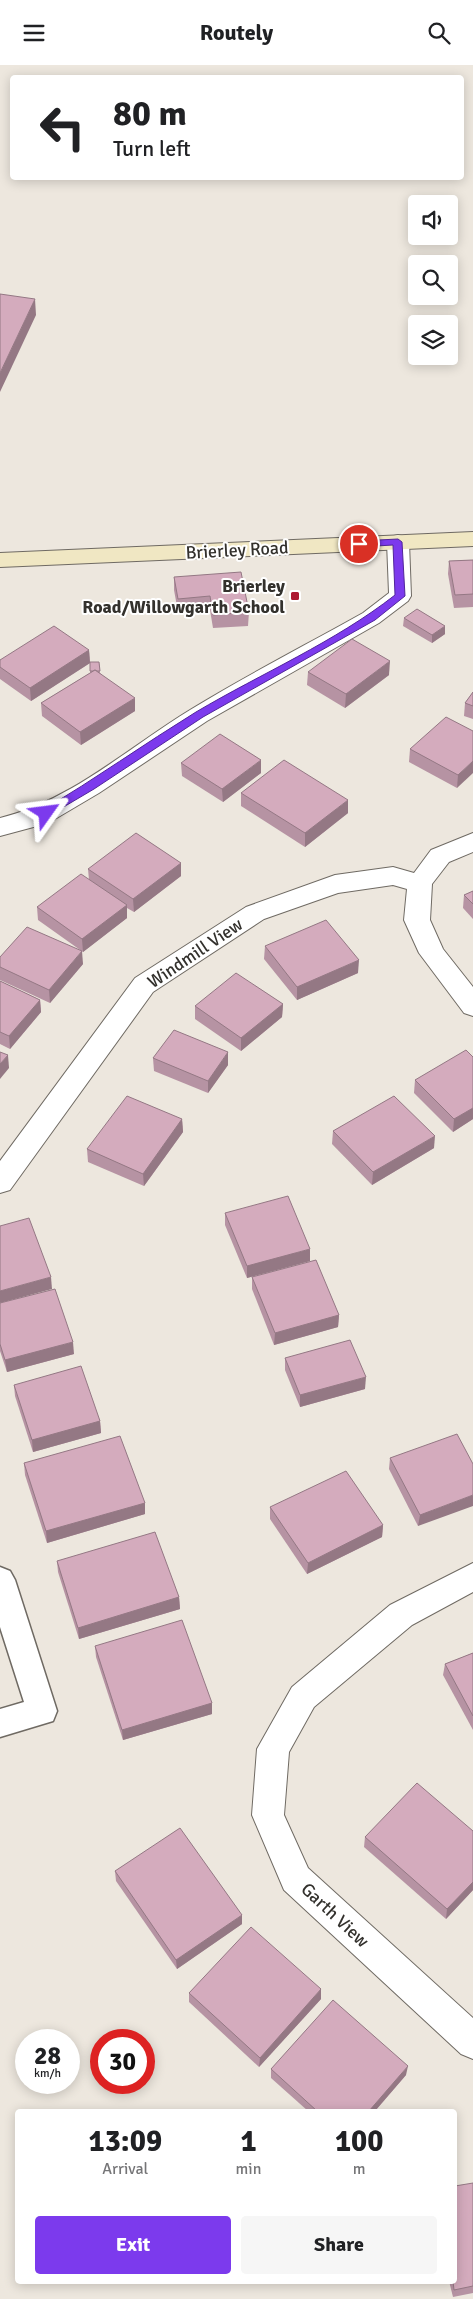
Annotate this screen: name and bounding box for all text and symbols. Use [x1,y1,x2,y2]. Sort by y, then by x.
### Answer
icon: menu [20,19,48,47]
text: Routely [200,19,273,46]
icon: search [425,19,453,47]
text: 80 m [113,92,187,135]
icon: left [30,95,95,160]
text: Turn left [113,135,191,162]
map controls [408,195,458,365]
button: sound [408,195,458,245]
button: search [408,255,458,305]
button: layers [408,315,458,365]
pin [338,523,380,565]
icon: arrive [345,530,373,558]
street label: Brierley Road [185,536,289,564]
place label: Brierley Road/Willowgarth School [82,575,285,618]
marker: Brierley Road/Willowgarth School [289,590,301,602]
position arrow [19,786,71,838]
street label: Windmill View [143,913,247,993]
street label: Garth View [296,1878,374,1952]
speed limit sign: 30 [90,2029,155,2094]
text: 28 [34,2040,61,2071]
text: km/h [34,2066,61,2081]
text: 13:09 [88,2123,162,2160]
text: 1 [240,2123,257,2160]
text: 100 [335,2123,383,2160]
text: Arrival [102,2159,148,2179]
text: min [236,2159,261,2179]
text: m [353,2159,366,2179]
button: Exit [35,2216,231,2274]
button: Share [241,2216,437,2274]

